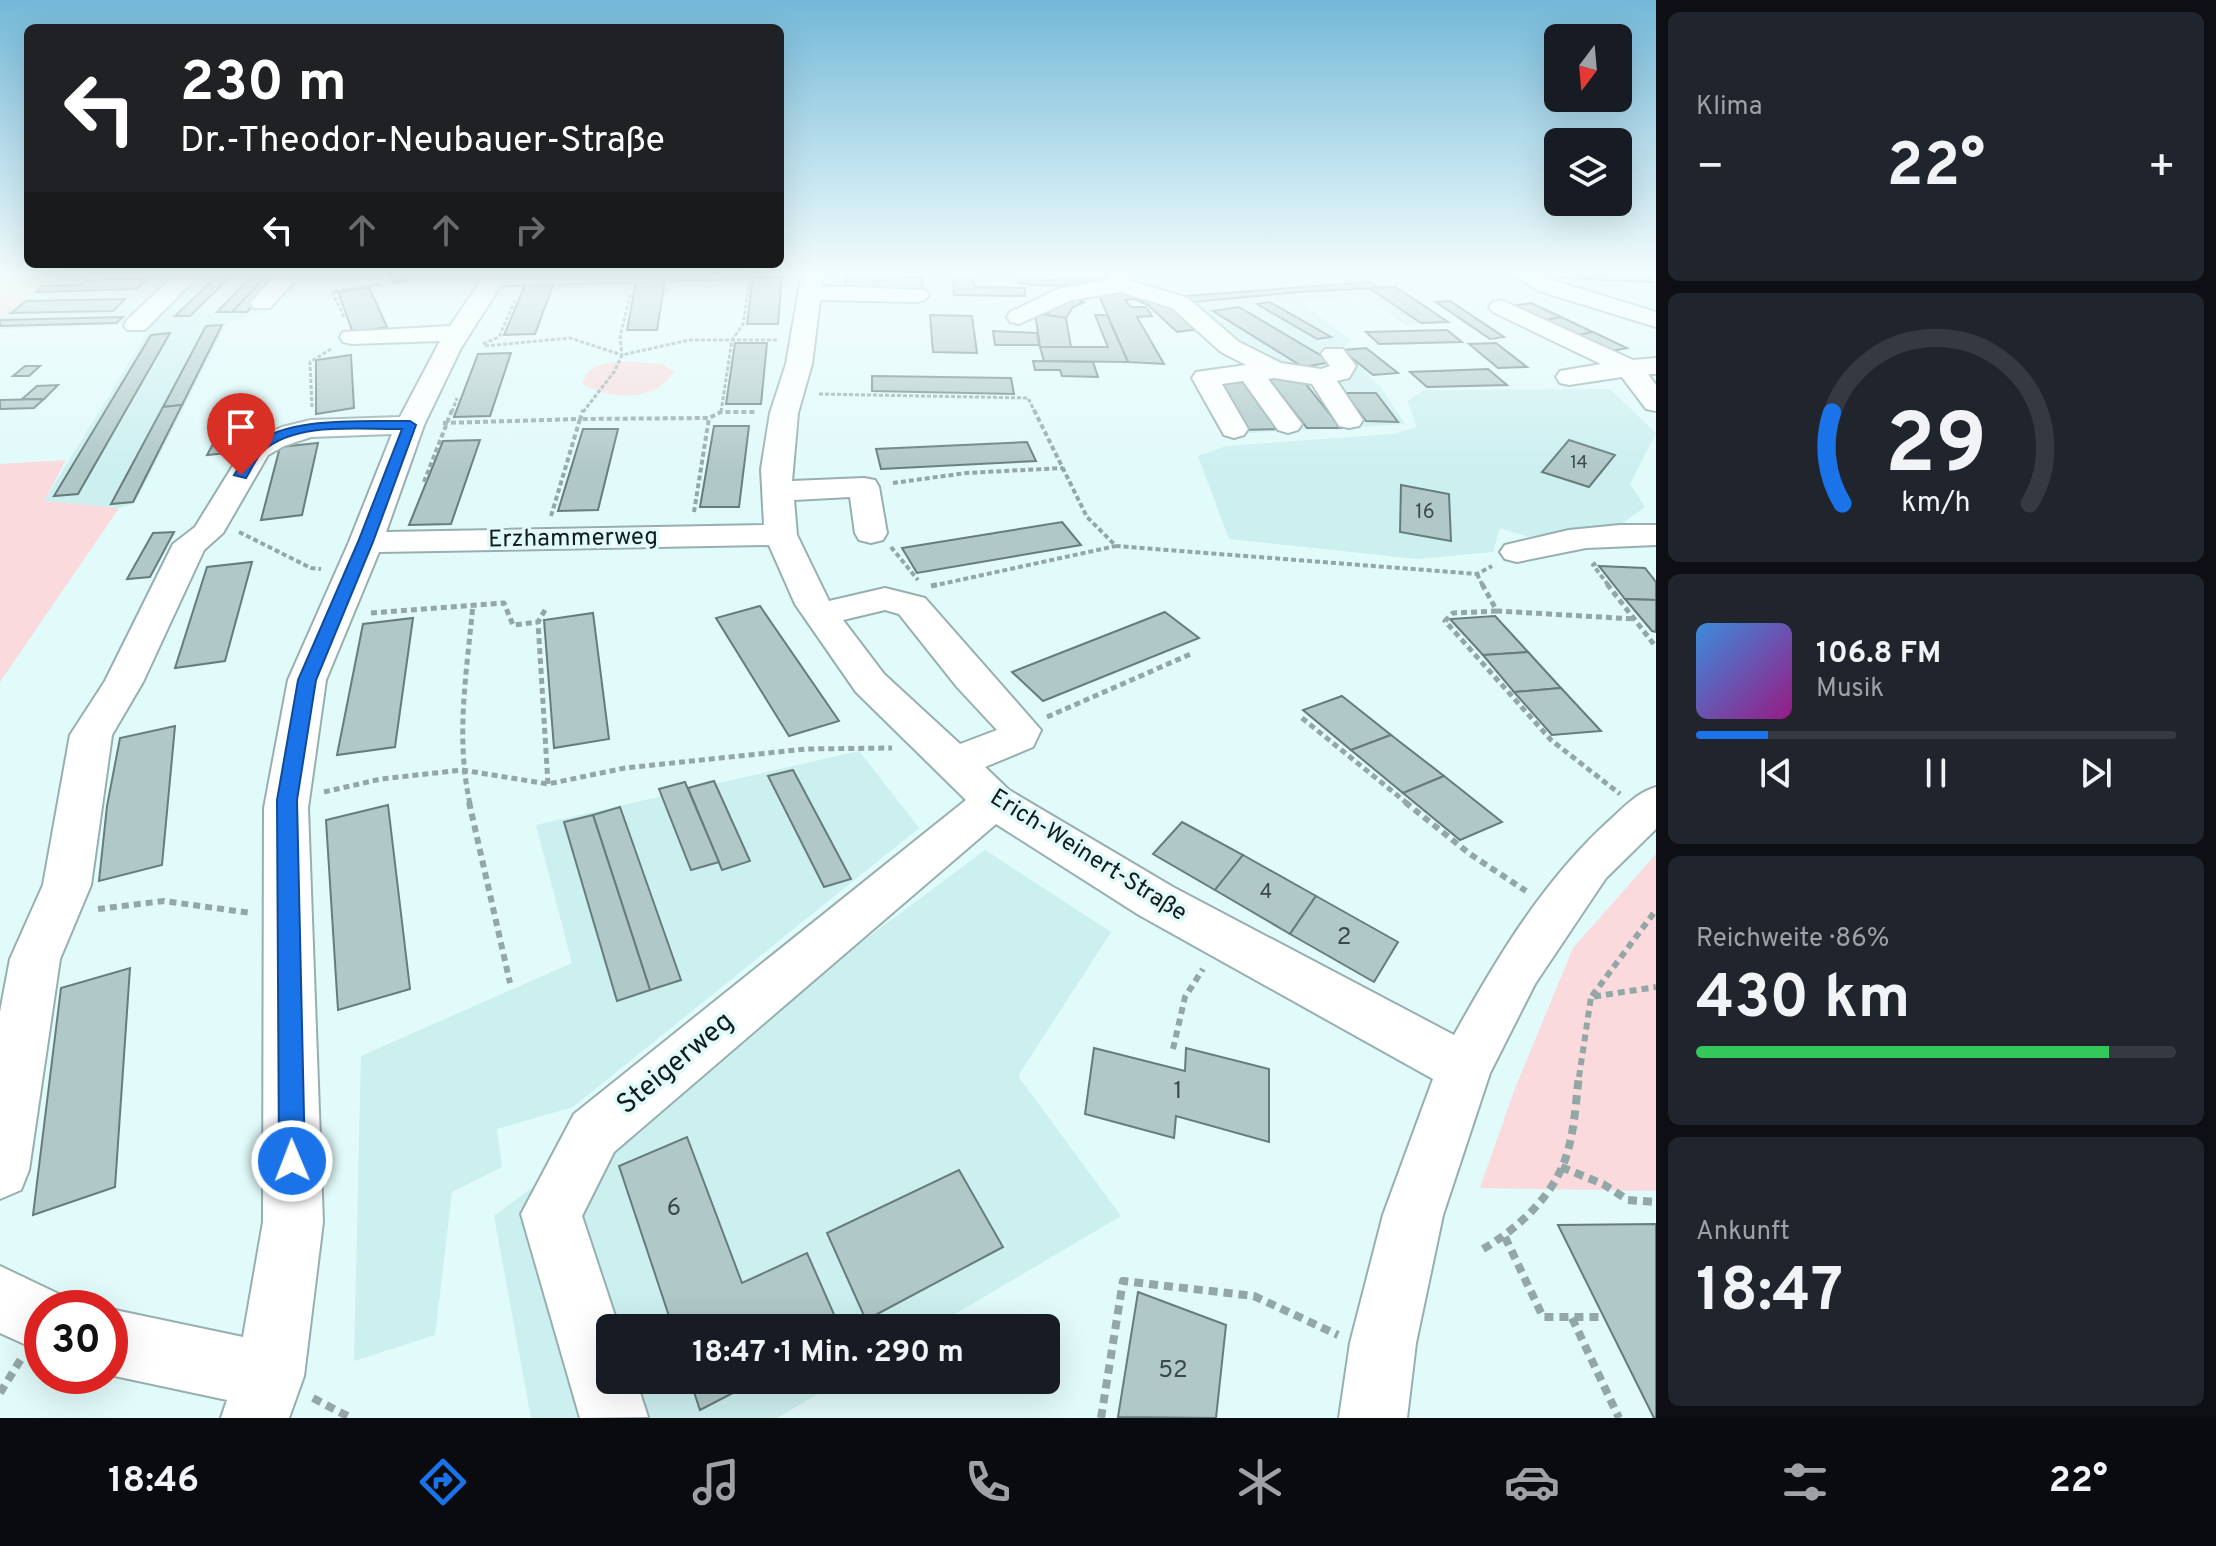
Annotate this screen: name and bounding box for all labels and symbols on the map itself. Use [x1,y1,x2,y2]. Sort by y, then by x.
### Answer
north arrow [1544,24,1632,112]
pin [207,393,275,475]
house number: 14 [1570,452,1588,475]
house number: 16 [1415,500,1435,526]
street label: Erzhammerweg [488,523,658,555]
street label: Erich-Weinert-Straße [984,783,1192,929]
house number: 4 [1260,880,1272,906]
house number: 2 [1337,923,1351,953]
street label: Steigerweg [610,1005,742,1123]
house number: 1 [1174,1077,1182,1107]
position arrow [250,1119,334,1203]
house number: 6 [667,1194,681,1224]
speed limit sign: 30 [24,1290,128,1394]
house number: 52 [1158,1356,1188,1386]

